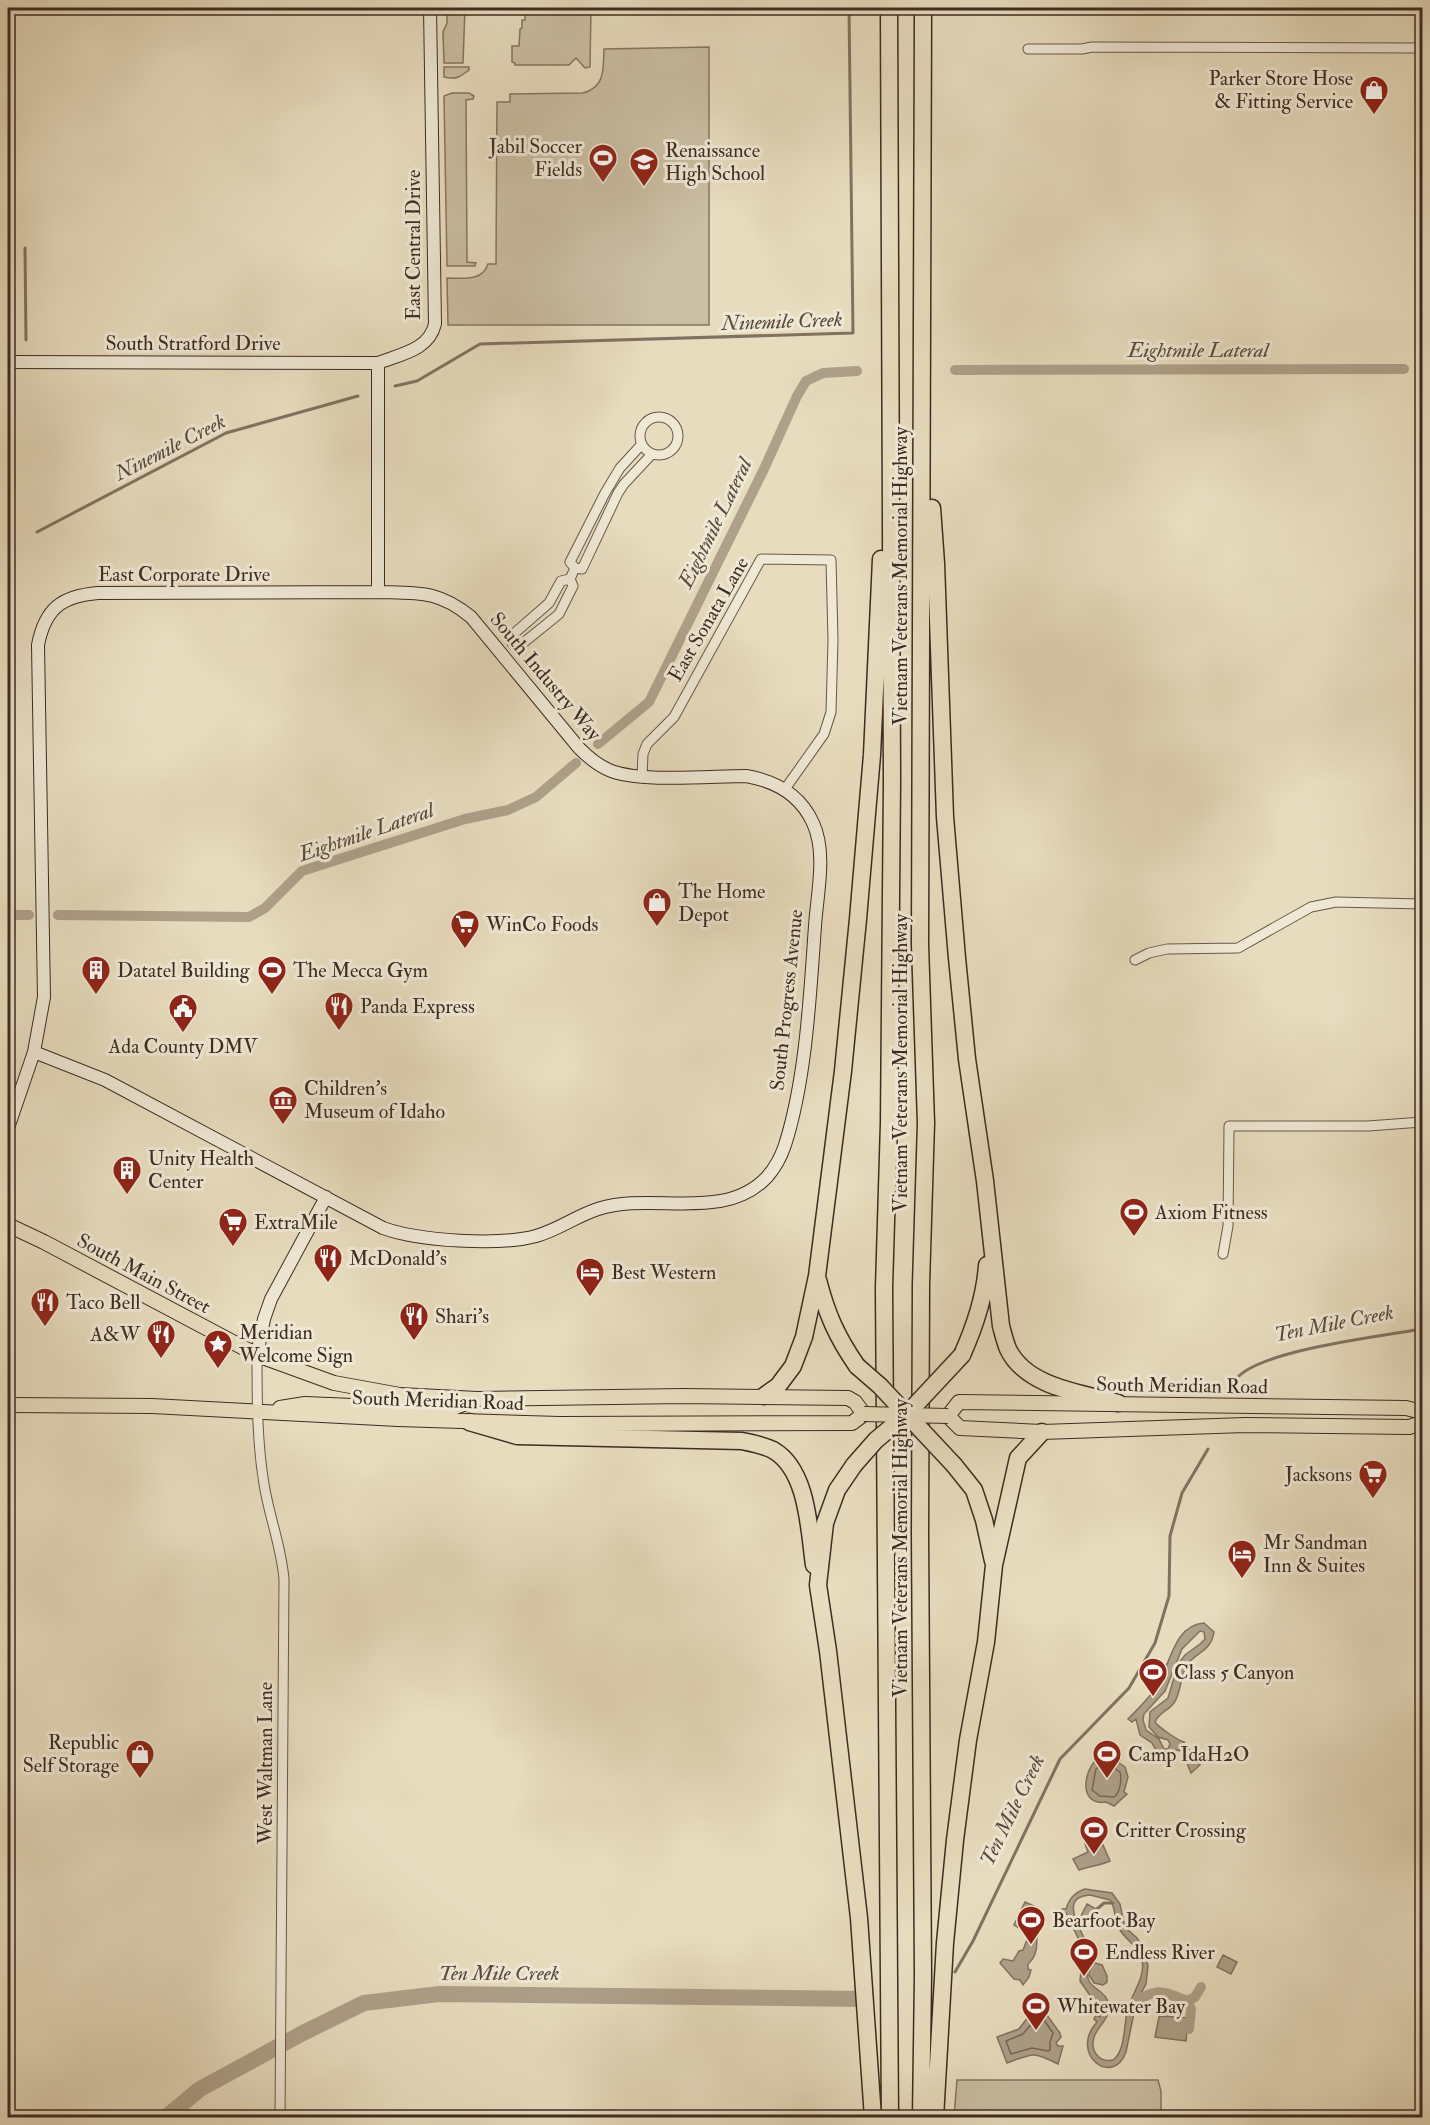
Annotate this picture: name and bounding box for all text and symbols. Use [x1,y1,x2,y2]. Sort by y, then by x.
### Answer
place label: Parker Store Hose & Fitting Service [1209,66,1353,114]
shop icon: Parker Store Hose & Fitting Service [1358,74,1390,116]
place label: Jabil Soccer Fields [488,134,583,182]
place label: Renaissance High School [665,138,765,186]
sports icon: Jabil Soccer Fields [587,142,619,184]
school or university icon: Renaissance High School [628,146,660,188]
street label: East Central Drive [401,170,426,320]
water label: Ninemile Creek [720,306,843,337]
street label: South Stratford Drive [105,331,281,356]
water label: Eightmile Lateral [1125,337,1271,364]
water label: Ninemile Creek [109,408,230,487]
street label: Vietnam Veterans Memorial Highway [888,425,913,725]
water label: Eightmile Lateral [671,452,759,594]
street label: East Sonata Lane [663,552,754,686]
street label: East Corporate Drive [98,562,270,588]
street label: South Industry Way [485,607,607,747]
water label: Eightmile Lateral [293,796,439,869]
place label: The Home Depot [678,879,765,928]
shop icon: The Home Depot [641,886,673,928]
supermarket icon: WinCo Foods [449,908,481,950]
street label: South Progress Avenue [765,908,808,1092]
place label: WinCo Foods [485,912,599,937]
street label: Vietnam Veterans Memorial Highway [888,912,913,1212]
building icon: Datatel Building [80,954,112,996]
sports icon: The Mecca Gym [256,954,288,996]
place label: Datatel Building [117,958,251,983]
place label: The Mecca Gym [293,958,428,983]
restaurant icon: Panda Express [323,990,355,1032]
public building icon: Ada County DMV [167,992,199,1034]
place label: Panda Express [360,994,475,1020]
place label: Ada County DMV [108,1034,258,1059]
place label: Children's Museum of Idaho [304,1076,445,1124]
museum icon: Children's Museum of Idaho [267,1084,299,1126]
place label: Unity Health Center [148,1146,255,1194]
building icon: Unity Health Center [111,1154,143,1196]
sports icon: Axiom Fitness [1118,1196,1150,1238]
place label: Axiom Fitness [1154,1200,1268,1225]
supermarket icon: ExtraMile [217,1206,249,1248]
place label: ExtraMile [254,1210,338,1235]
street label: South Main Street [73,1228,215,1319]
restaurant icon: McDonald's [312,1242,344,1284]
place label: McDonald's [349,1246,447,1271]
hotel icon: Best Western [574,1256,606,1298]
place label: Best Western [611,1260,716,1285]
restaurant icon: Taco Bell [29,1286,61,1328]
place label: Taco Bell [66,1290,140,1315]
water label: Ten Mile Creek [1272,1299,1396,1348]
restaurant icon: Shari's [398,1300,430,1342]
place label: Shari's [435,1304,489,1329]
restaurant icon: A&W [145,1318,177,1360]
place label: Meridian Welcome Sign [238,1320,353,1368]
place label: A&W [89,1322,141,1347]
place icon: Meridian Welcome Sign [202,1328,234,1370]
street label: South Meridian Road [1096,1372,1268,1400]
street label: South Meridian Road [352,1385,525,1416]
street label: Vietnam Veterans Memorial Highway [888,1397,913,1697]
supermarket icon: Jacksons [1357,1458,1389,1500]
place label: Jacksons [1284,1462,1352,1487]
place label: Mr Sandman Inn & Suites [1263,1530,1368,1578]
hotel icon: Mr Sandman Inn & Suites [1226,1538,1258,1580]
sports icon: Class 5 Canyon [1137,1656,1169,1698]
place label: Class 5 Canyon [1174,1660,1294,1685]
street label: West Waltman Lane [253,1682,278,1845]
place label: Republic Self Storage [23,1730,119,1778]
shop icon: Republic Self Storage [124,1738,156,1780]
sports icon: Camp IdaH2O [1091,1738,1123,1780]
place label: Camp IdaH2O [1128,1742,1249,1768]
water label: Ten Mile Creek [974,1750,1051,1870]
sports icon: Critter Crossing [1078,1814,1110,1856]
place label: Critter Crossing [1115,1818,1247,1843]
sports icon: Bearfoot Bay [1015,1904,1047,1946]
place label: Bearfoot Bay [1052,1908,1157,1933]
sports icon: Endless River [1068,1936,1100,1978]
place label: Endless River [1105,1940,1215,1965]
water label: Ten Mile Creek [439,1960,559,1987]
sports icon: Whitewater Bay [1020,1990,1052,2032]
place label: Whitewater Bay [1056,1994,1186,2019]

